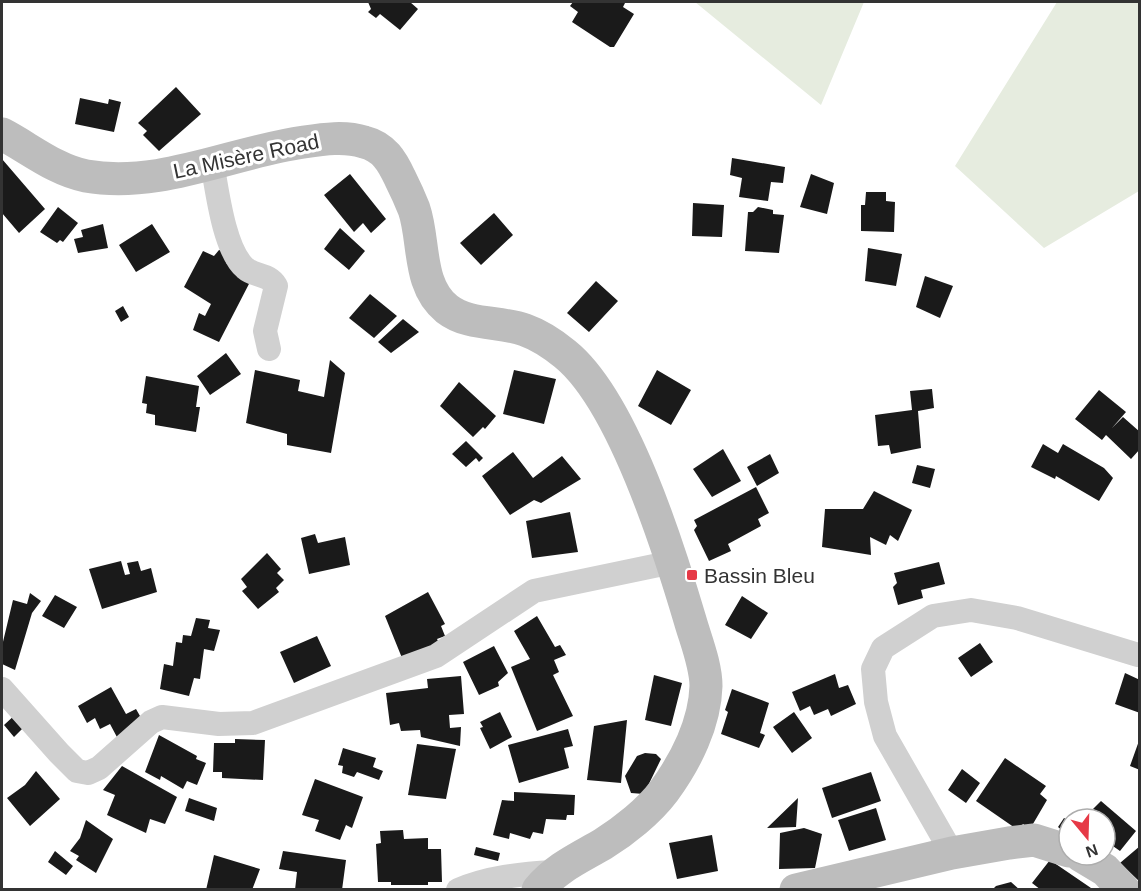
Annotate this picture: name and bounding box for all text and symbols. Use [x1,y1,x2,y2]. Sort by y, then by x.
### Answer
street label: La Misère Road [171,129,321,183]
place label: Bassin Bleu [704,564,815,587]
marker: Bassin Bleu [685,568,699,582]
north arrow [1057,807,1117,867]
text: N [1083,841,1100,861]

